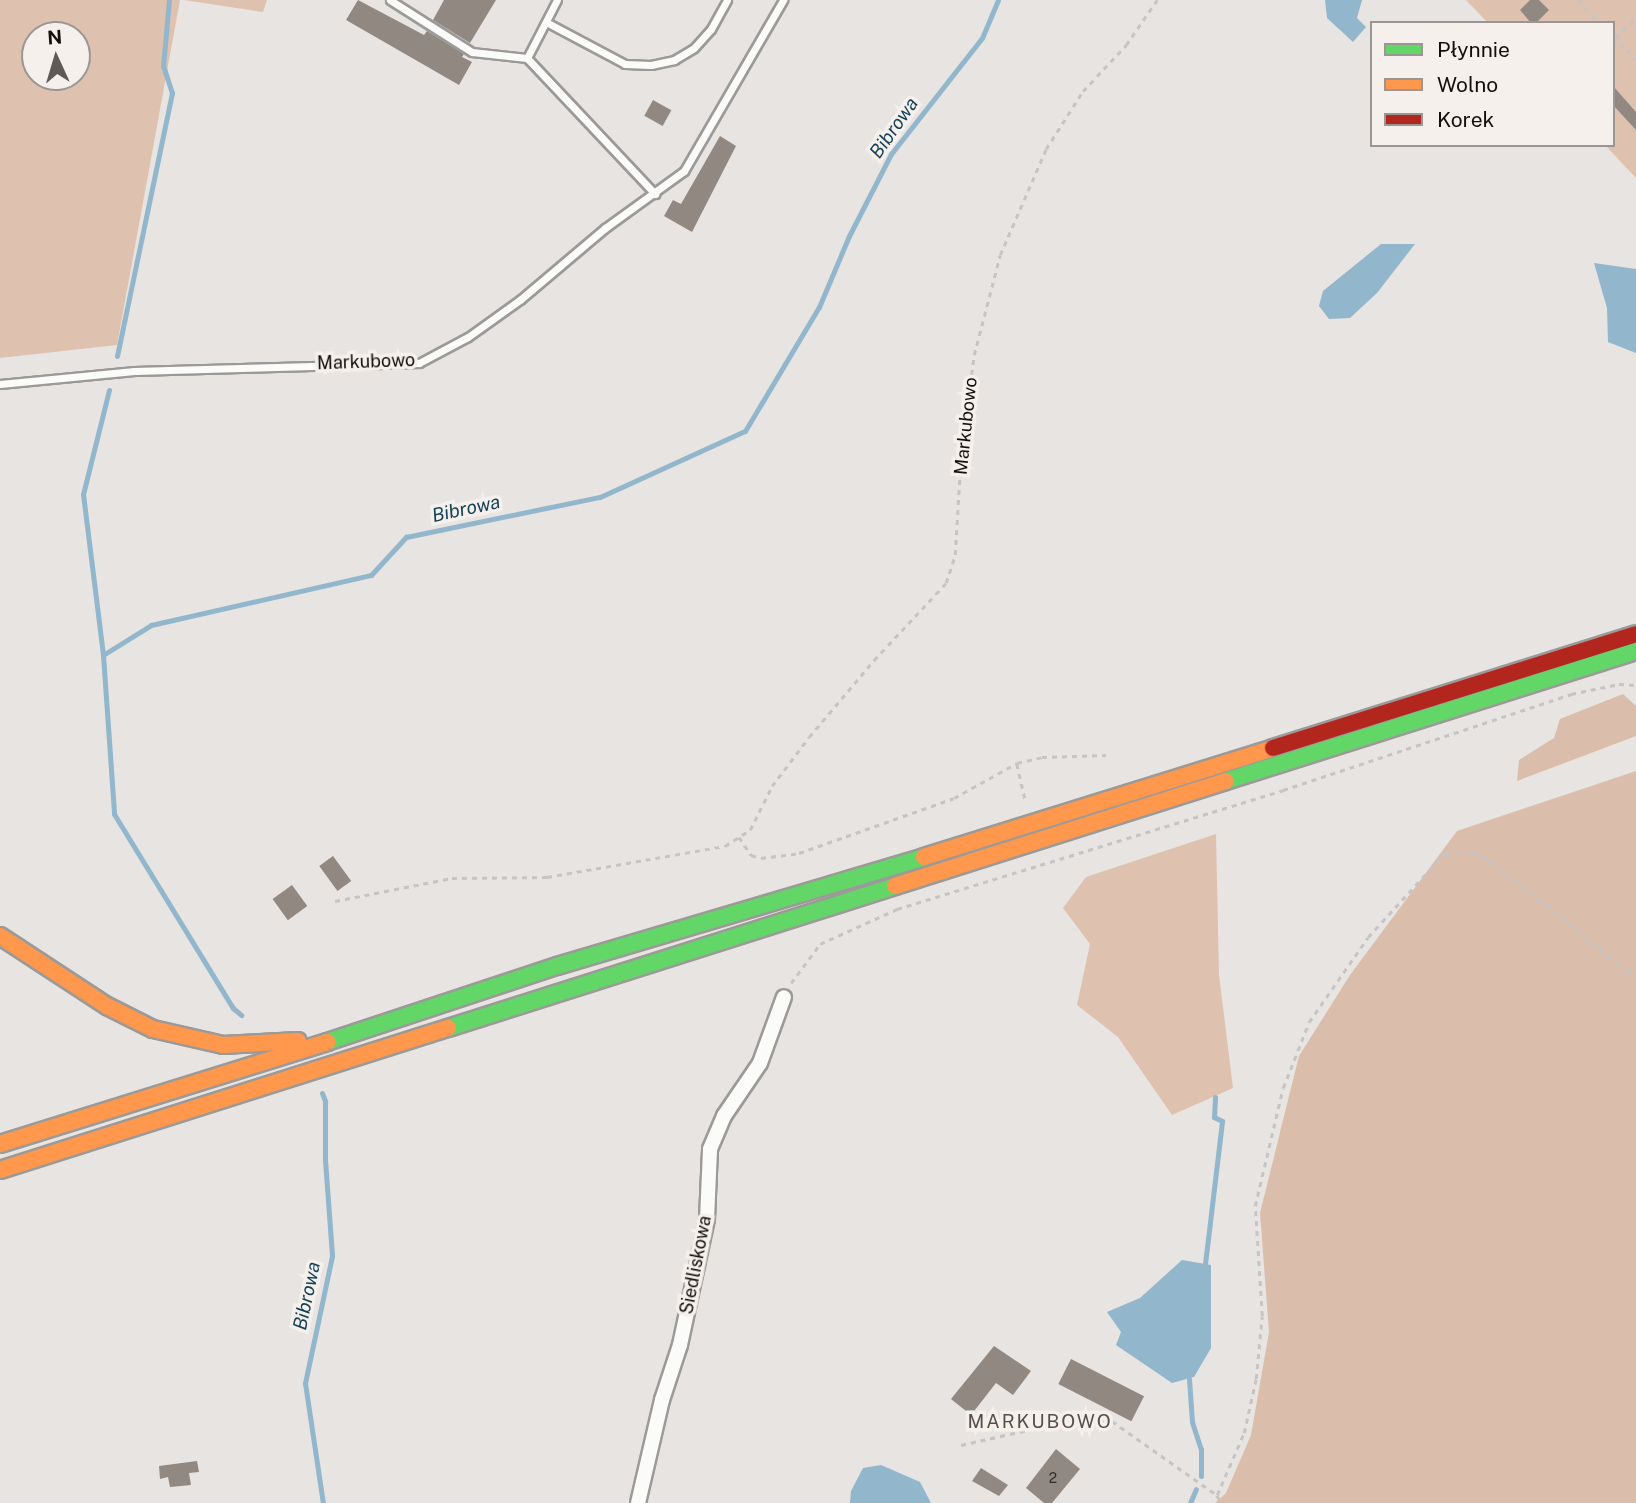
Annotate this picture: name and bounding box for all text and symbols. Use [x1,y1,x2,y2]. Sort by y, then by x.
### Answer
north arrow [21,21,91,91]
legend [1370,21,1615,147]
text: N [46,26,63,49]
text: Płynnie [1437,37,1510,62]
text: Wolno [1437,72,1498,97]
water label: Bibrowa [865,93,923,163]
text: Korek [1437,107,1494,132]
street label: Markubowo [317,349,415,375]
street label: Markubowo [950,376,982,476]
water label: Bibrowa [430,491,502,527]
street label: Siedliskowa [676,1214,716,1316]
water label: Bibrowa [289,1260,325,1332]
district label: MARKUBOWO [969,1411,1111,1433]
house number: 2 [1049,1470,1057,1486]

